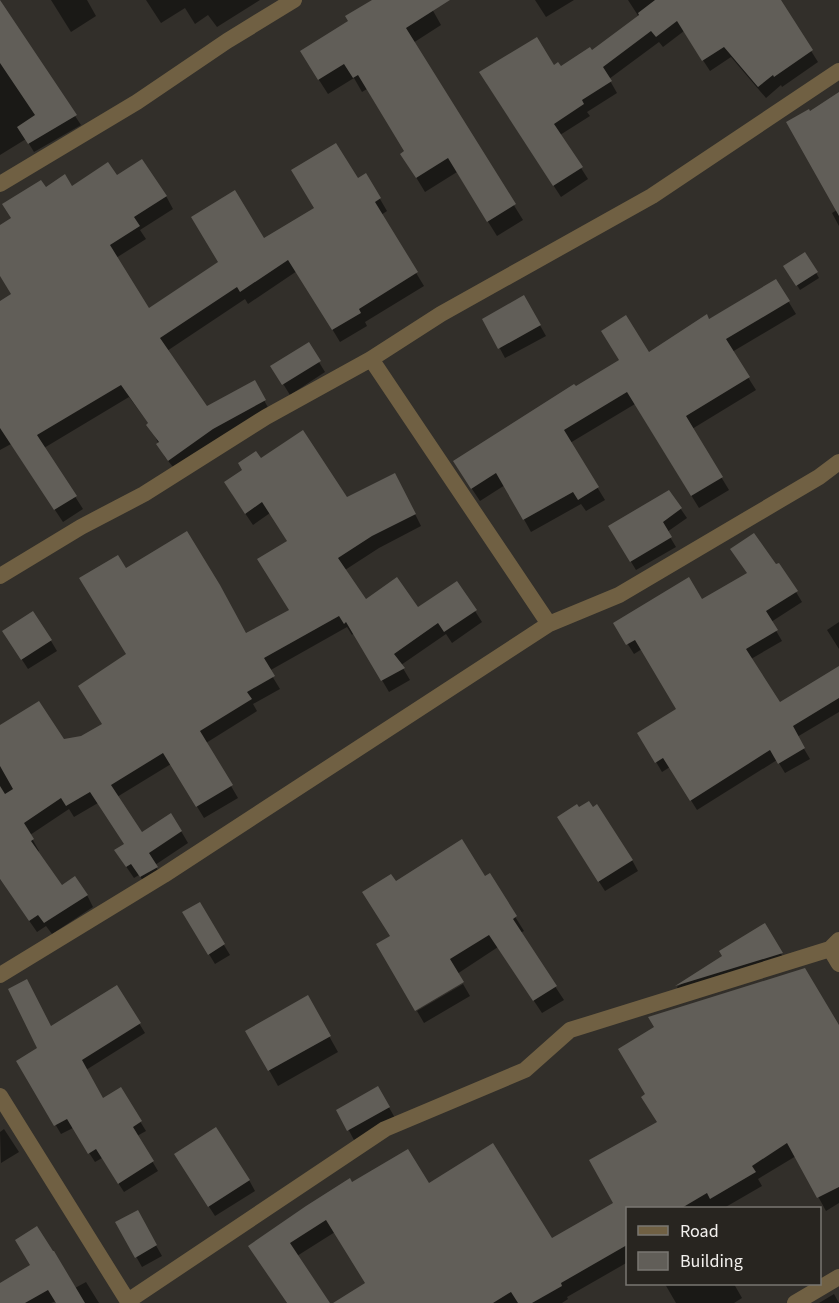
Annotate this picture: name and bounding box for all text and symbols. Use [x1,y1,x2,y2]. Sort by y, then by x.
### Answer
legend [626,1207,821,1285]
text: Road [680,1219,719,1244]
text: Building [680,1249,743,1274]

